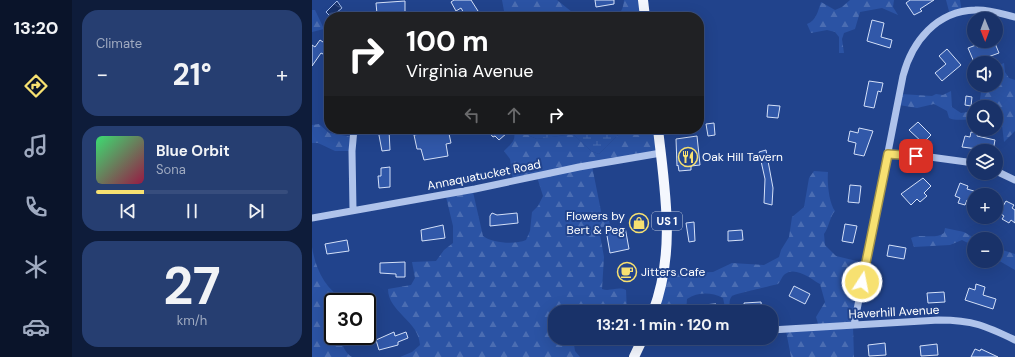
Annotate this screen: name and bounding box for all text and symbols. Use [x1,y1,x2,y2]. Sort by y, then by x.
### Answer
north arrow [967,12,1003,48]
map controls [967,12,1003,268]
text: 13:20 [14,16,58,40]
text: 100 m [406,23,489,60]
icon: right [340,28,392,80]
text: Climate [96,35,142,52]
text: 21° [172,55,212,94]
button: sound [967,56,1003,92]
text: Virginia Avenue [406,59,534,83]
text: − [96,60,108,89]
text: + [276,60,288,89]
icon: directions [22,72,50,100]
button: search [967,100,1003,136]
icon: left [461,104,483,126]
icon: ahead [503,104,525,126]
icon: right [545,104,567,126]
icon: music [22,132,50,160]
pin [899,139,933,173]
text: Blue Orbit [156,141,230,161]
button: layers [967,144,1003,180]
icon: arrive [905,145,927,167]
restaurant icon: Oak Hill Tavern [677,146,699,168]
place label: Oak Hill Tavern [702,149,783,165]
street label: Annaquatucket Road [426,156,542,194]
text: Sona [156,161,186,178]
button: + [967,188,1003,224]
icon: phone [22,193,50,221]
icon: previous [117,200,139,222]
icon: pause [181,200,203,222]
icon: next [245,200,267,222]
place label: Flowers by Bert & Peg [566,208,625,238]
shop icon: Flowers by Bert & Peg [628,212,650,234]
road number: US 1 [652,212,682,230]
button: − [967,232,1003,268]
text: 27 [163,252,221,320]
icon: climate [22,253,50,281]
cafe icon: Jitters Cafe [616,261,638,283]
position arrow [841,261,883,303]
place label: Jitters Cafe [641,264,706,280]
speed limit sign: 30 [324,293,376,345]
street label: Haverhill Avenue [848,302,940,322]
text: km/h [177,312,207,329]
icon: car [22,313,50,341]
text: 13:21 · 1 min · 120 m [597,315,729,335]

